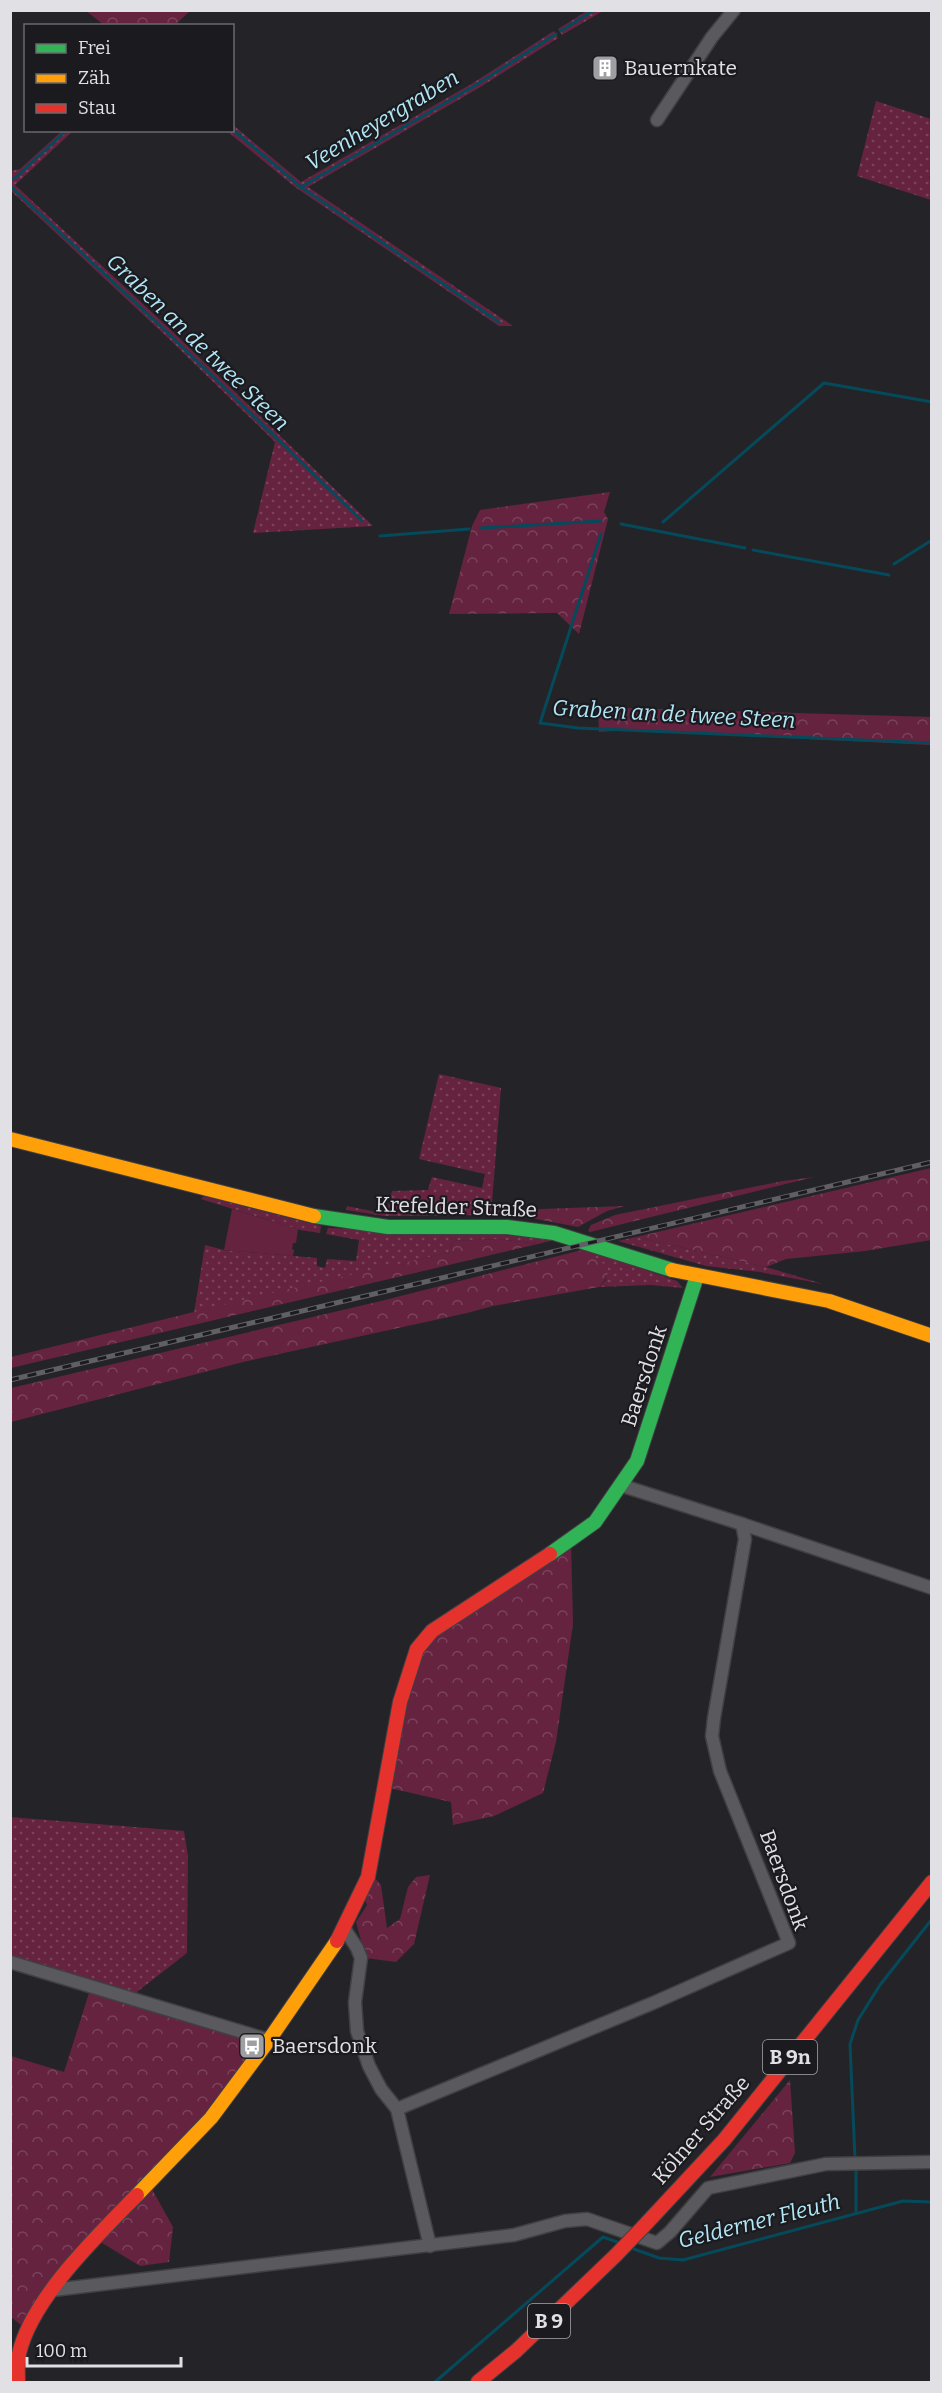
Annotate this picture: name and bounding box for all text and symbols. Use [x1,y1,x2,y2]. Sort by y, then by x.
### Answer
legend [24,24,234,132]
text: Frei [78,37,111,59]
building icon: Bauernkate [590,53,620,83]
place label: Bauernkate [624,55,737,81]
water label: Veenheyergraben [300,64,464,176]
text: Zäh [78,67,110,89]
text: Stau [78,97,116,119]
water label: Graben an de twee Steen [101,248,295,436]
water label: Graben an de twee Steen [552,694,796,734]
street label: Krefelder Straße [375,1191,537,1223]
street label: Baersdonk [615,1322,673,1430]
street label: Baersdonk [754,1826,814,1934]
bus stop icon: Baersdonk [237,2031,267,2061]
place label: Baersdonk [272,2033,377,2059]
road number: B 9n [763,2040,817,2074]
street label: Kölner Straße [647,2070,755,2190]
water label: Gelderner Fleuth [675,2188,843,2254]
road number: B 9 [528,2304,570,2338]
scale bar [27,2330,182,2368]
text: 100 m [36,2340,87,2362]

